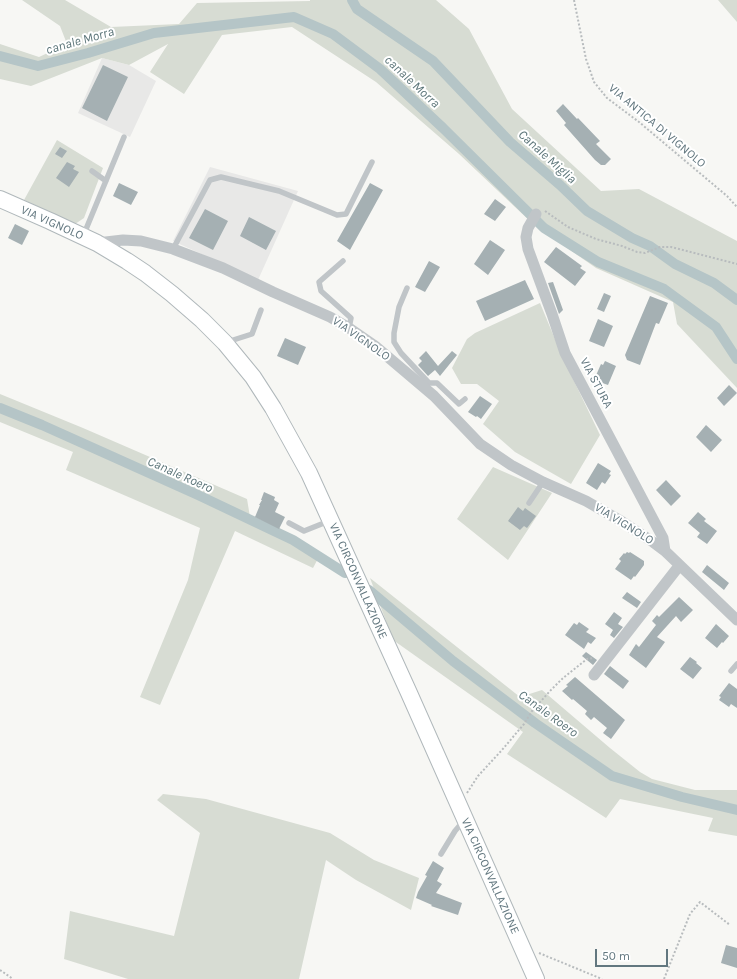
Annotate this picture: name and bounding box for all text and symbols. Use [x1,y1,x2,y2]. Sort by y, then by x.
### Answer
water label: canale Morra [44,24,116,58]
water label: canale Morra [381,52,443,112]
street label: VIA ANTICA DI VIGNOLO [605,81,709,171]
water label: Canale Miglia [515,127,579,187]
street label: VIA VIGNOLO [18,203,86,243]
street label: VIA VIGNOLO [329,314,393,364]
street label: VIA STURA [577,355,615,411]
water label: Canale Roero [145,454,215,496]
street label: VIA VIGNOLO [592,500,656,548]
street label: VIA CIRCONVALLAZIONE [326,521,390,641]
water label: Canale Roero [515,687,581,741]
street label: VIA CIRCONVALLAZIONE [458,816,522,936]
scale bar [597,941,670,967]
text: 50 m [602,949,630,963]

